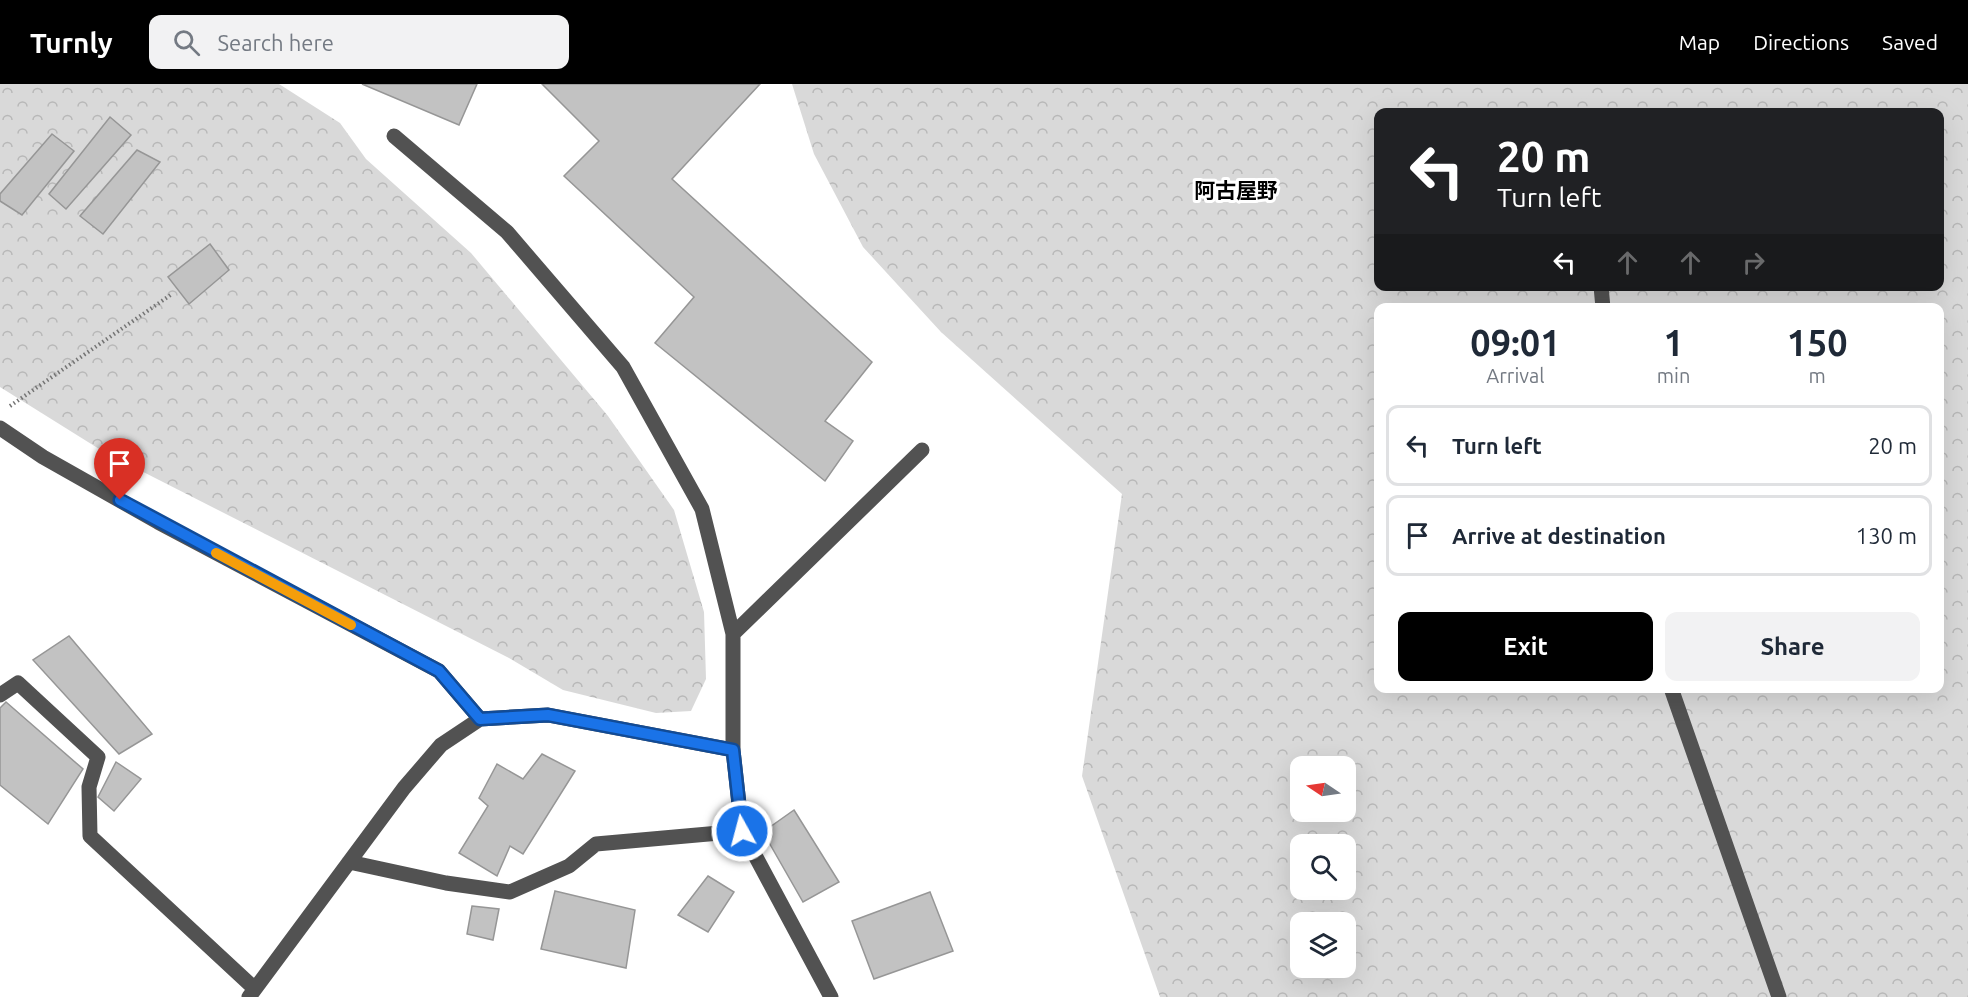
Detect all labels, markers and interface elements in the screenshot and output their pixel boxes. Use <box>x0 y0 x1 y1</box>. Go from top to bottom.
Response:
search box <box>149 15 569 69</box>
icon: search <box>170 26 203 59</box>
text: Turnly <box>30 27 113 58</box>
text: Search here <box>218 30 334 55</box>
text: Map <box>1679 30 1720 54</box>
text: Directions <box>1753 30 1849 54</box>
text: Saved <box>1882 30 1938 54</box>
icon: left <box>1398 132 1476 210</box>
text: 20 m <box>1497 133 1591 180</box>
district label: 阿古屋野 <box>1194 178 1278 202</box>
text: Turn left <box>1497 182 1601 212</box>
icon: left <box>1548 246 1581 279</box>
icon: ahead <box>1611 246 1644 279</box>
icon: ahead <box>1674 246 1707 279</box>
icon: right <box>1737 246 1770 279</box>
text: 09:01 <box>1470 322 1560 363</box>
text: 1 <box>1663 322 1684 363</box>
text: 150 <box>1787 322 1848 363</box>
text: Arrival <box>1486 364 1545 387</box>
text: min <box>1657 364 1690 387</box>
text: m <box>1809 364 1826 387</box>
icon: left <box>1401 429 1434 462</box>
text: Turn left <box>1452 433 1542 458</box>
text: 20 m <box>1868 433 1917 458</box>
pin <box>94 438 145 500</box>
icon: arrive <box>103 447 136 480</box>
icon: arrive <box>1401 519 1434 552</box>
text: Arrive at destination <box>1452 523 1666 548</box>
text: 130 m <box>1856 523 1917 548</box>
button: Exit <box>1398 612 1653 681</box>
button: Share <box>1665 612 1920 681</box>
north arrow <box>1290 756 1356 822</box>
map controls <box>1290 756 1356 978</box>
position arrow <box>710 799 774 863</box>
button: search <box>1290 834 1356 900</box>
button: layers <box>1290 912 1356 978</box>

